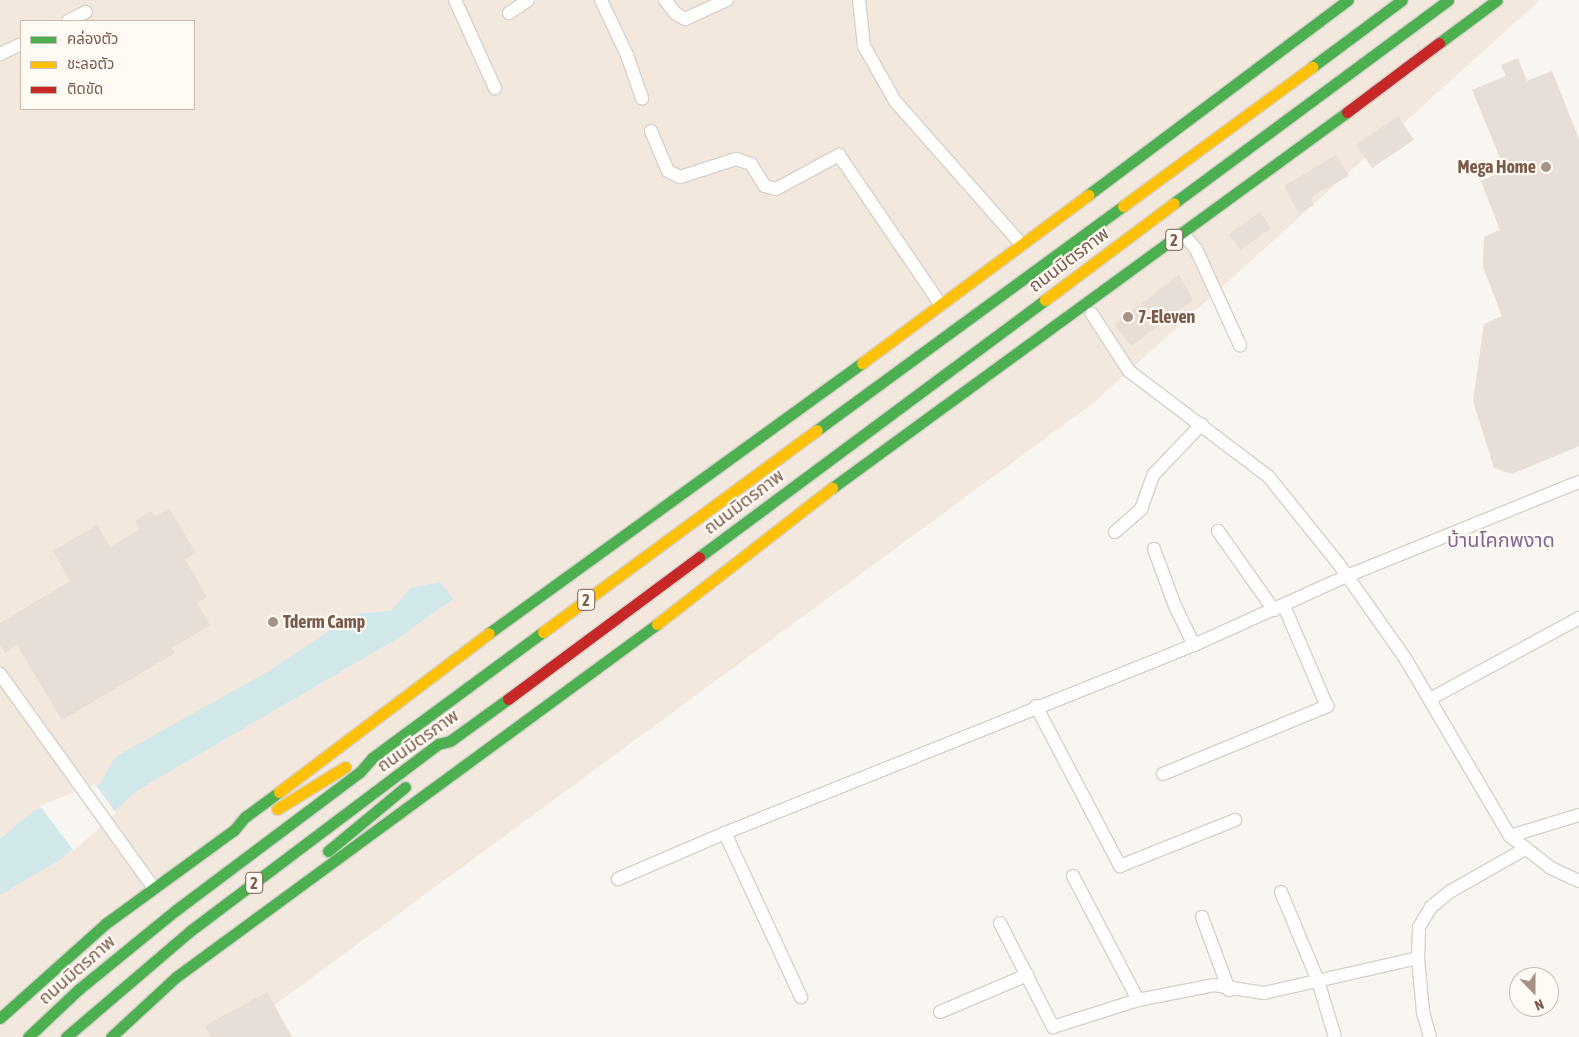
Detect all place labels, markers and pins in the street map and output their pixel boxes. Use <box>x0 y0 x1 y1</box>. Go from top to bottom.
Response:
place label: Mega Home <box>1458 156 1536 178</box>
marker: Mega Home <box>1540 161 1552 173</box>
place label: 7-Eleven <box>1138 306 1195 328</box>
marker: 7-Eleven <box>1122 311 1134 323</box>
place label: Tderm Camp <box>283 611 365 633</box>
marker: Tderm Camp <box>267 616 279 628</box>

